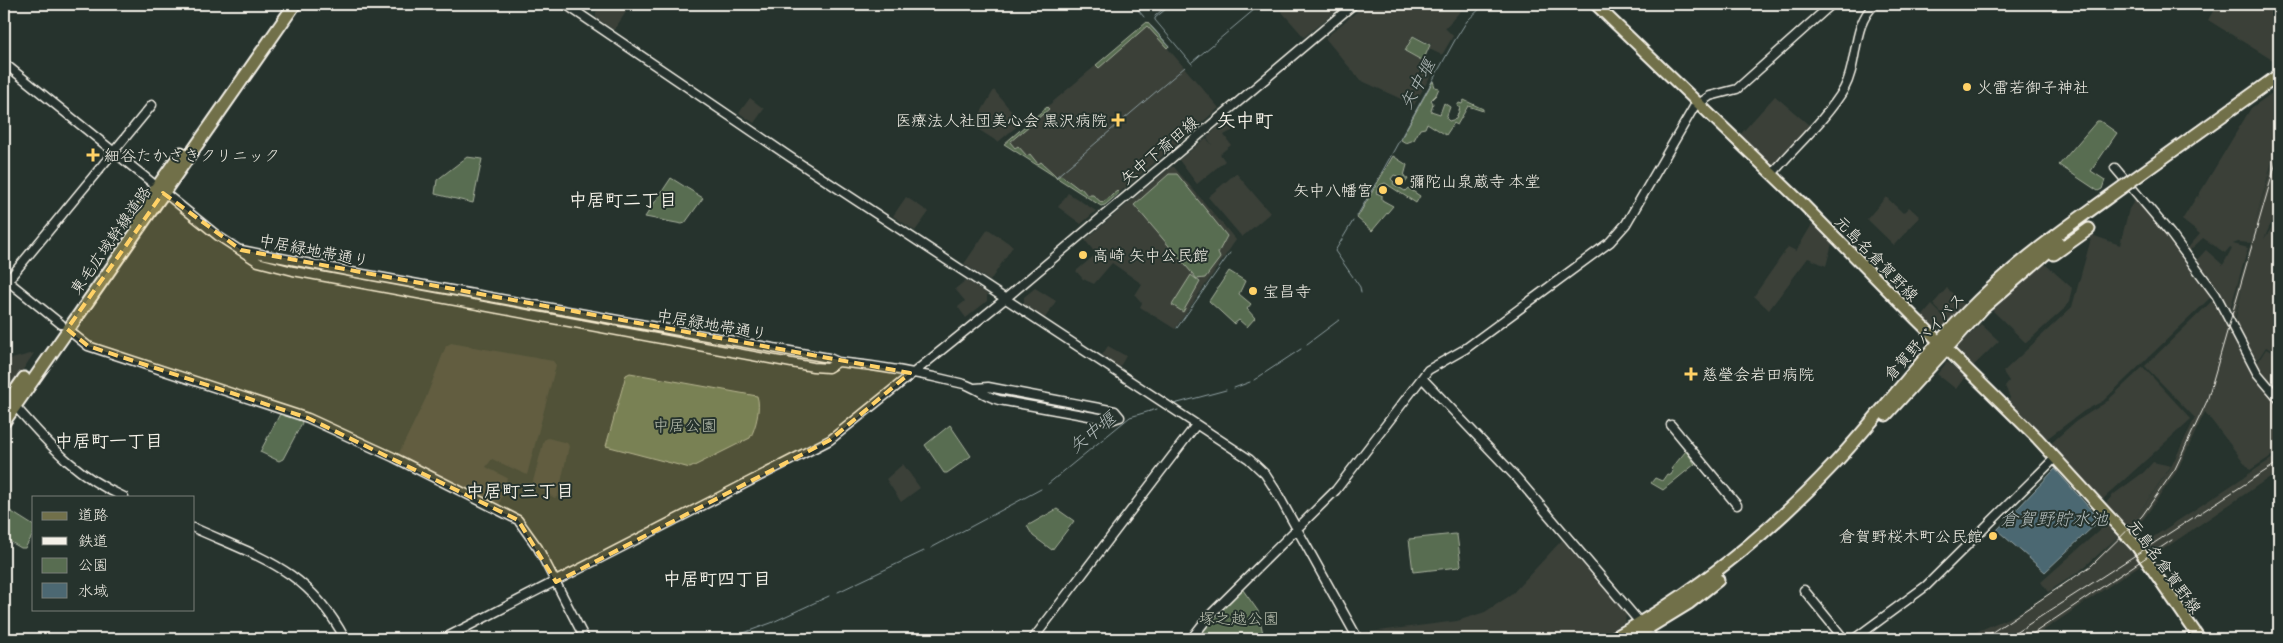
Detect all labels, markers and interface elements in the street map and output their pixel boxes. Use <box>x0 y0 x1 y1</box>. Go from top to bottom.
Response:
water label: 矢中堰 <box>1393 53 1442 114</box>
place label: 火雷若御子神社 <box>1977 76 2089 98</box>
marker: 火雷若御子神社 <box>1961 81 1973 93</box>
district label: 矢中町 <box>1216 107 1274 133</box>
place label: 医療法人社団美心会 黒沢病院 <box>895 109 1107 131</box>
street label: 矢中下斎田線 <box>1115 111 1203 189</box>
marker: 医療法人社団美心会 黒沢病院 <box>1111 113 1125 127</box>
place label: 細谷たかさきクリニック <box>104 144 280 166</box>
marker: 細谷たかさきクリニック <box>86 148 100 162</box>
place label: 彌陀山泉蔵寺 本堂 <box>1409 170 1541 192</box>
marker: 彌陀山泉蔵寺 本堂 <box>1393 175 1405 187</box>
place label: 矢中八幡宮 <box>1293 179 1373 201</box>
street label: 東毛広域幹線道路 <box>64 181 156 299</box>
marker: 矢中八幡宮 <box>1377 184 1389 196</box>
district label: 中居町二丁目 <box>569 187 677 212</box>
street label: 元島名倉賀野線 <box>1830 210 1924 306</box>
street label: 中居緑地帯通り <box>257 229 371 271</box>
place label: 高崎 矢中公民館 <box>1093 244 1209 266</box>
marker: 高崎 矢中公民館 <box>1077 249 1089 261</box>
place label: 宝昌寺 <box>1263 280 1311 302</box>
marker: 宝昌寺 <box>1247 285 1259 297</box>
street label: 倉賀野バイパス <box>1878 287 1970 385</box>
street label: 中居緑地帯通り <box>655 303 769 345</box>
place label: 慈瑩会岩田病院 <box>1702 363 1814 385</box>
marker: 慈瑩会岩田病院 <box>1684 367 1698 381</box>
water label: 矢中堰 <box>1063 404 1122 459</box>
park label: 中居公園 <box>653 414 717 436</box>
district label: 中居町一丁目 <box>55 428 163 453</box>
district label: 中居町三丁目 <box>466 478 574 503</box>
legend <box>32 496 195 610</box>
text: 道路 <box>78 504 108 525</box>
water label: 倉賀野貯水池 <box>2000 506 2109 531</box>
street label: 元島名倉賀野線 <box>2123 514 2207 618</box>
place label: 倉賀野桜木町公民館 <box>1839 525 1983 547</box>
text: 鉄道 <box>78 530 108 551</box>
marker: 倉賀野桜木町公民館 <box>1987 530 1999 542</box>
text: 公園 <box>78 554 108 575</box>
district label: 中居町四丁目 <box>663 566 771 591</box>
text: 水域 <box>78 580 108 601</box>
park label: 塚之越公園 <box>1199 607 1279 629</box>

